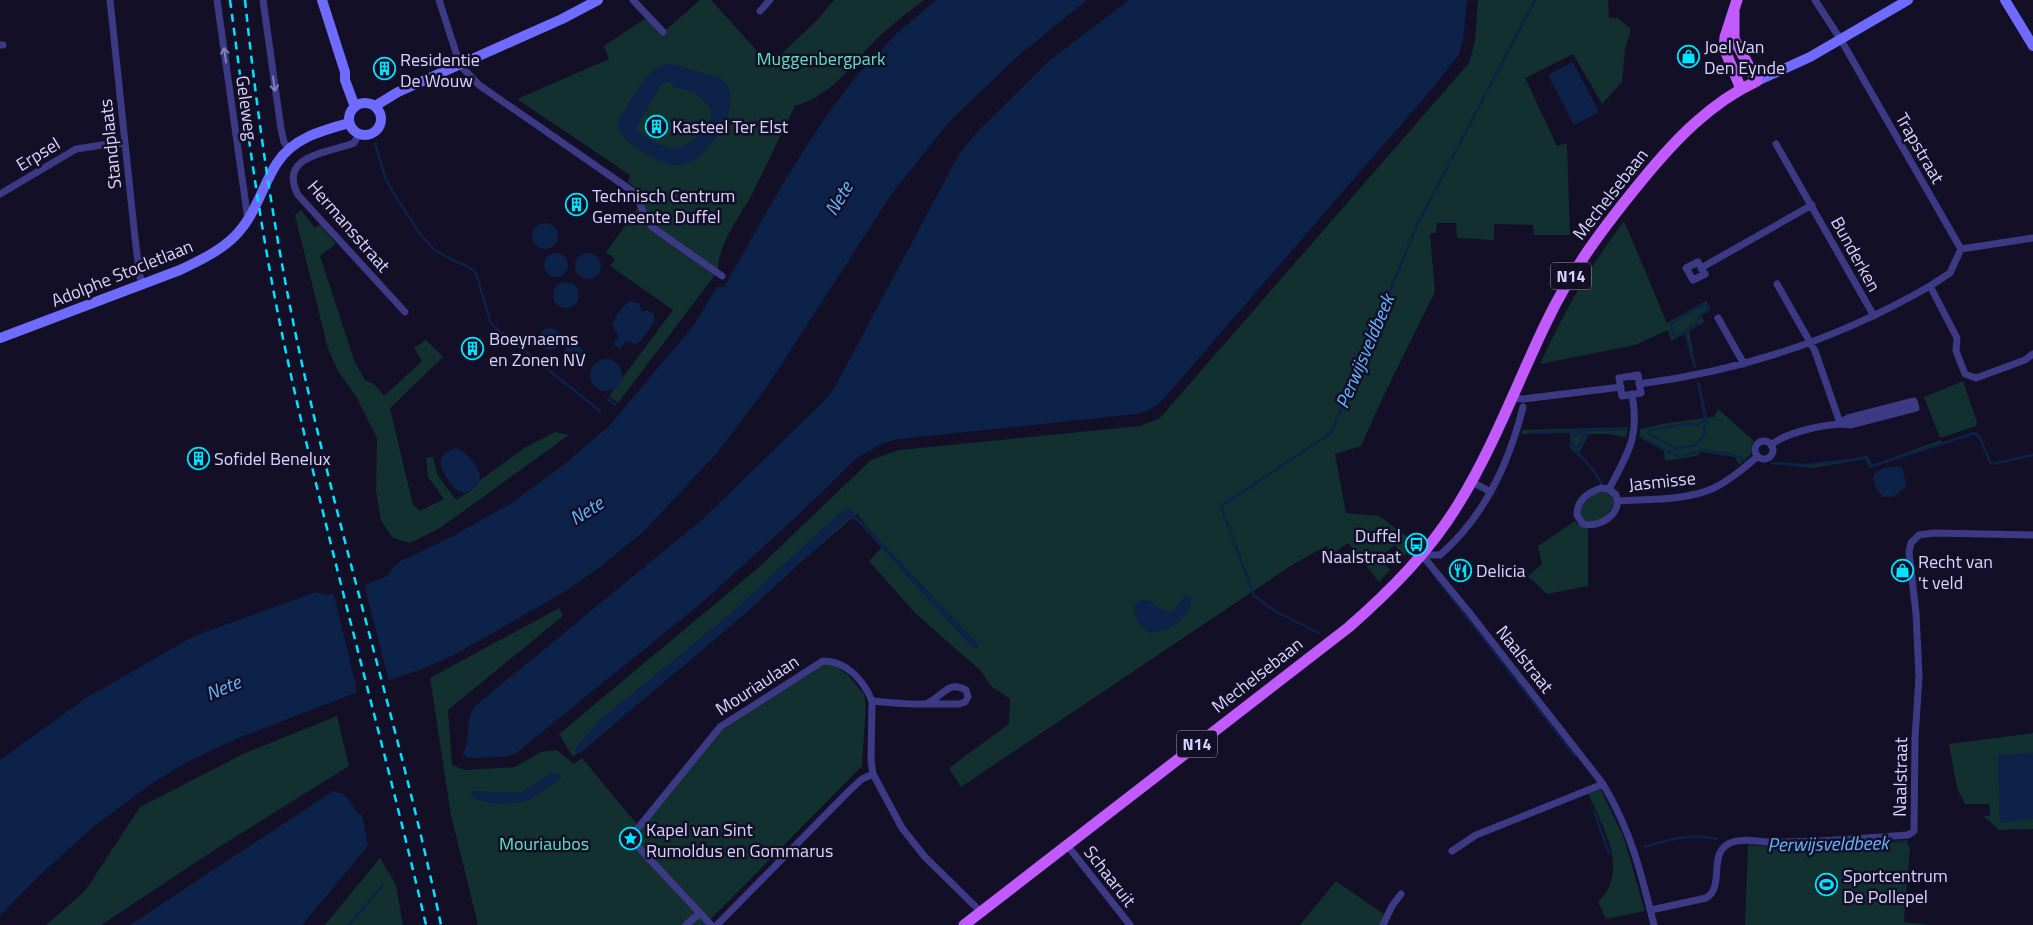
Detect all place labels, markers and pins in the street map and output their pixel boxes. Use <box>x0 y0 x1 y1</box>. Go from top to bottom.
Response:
place label: Joel Van Den Eynde <box>1704 33 1785 81</box>
shop icon: Joel Van Den Eynde <box>1676 44 1700 68</box>
place label: Residentie De Wouw <box>400 46 480 94</box>
building icon: Residentie De Wouw <box>372 57 396 81</box>
place label: Kasteel Ter Elst <box>672 113 789 140</box>
building icon: Kasteel Ter Elst <box>644 114 668 138</box>
place label: Technisch Centrum Gemeente Duffel <box>592 182 735 230</box>
building icon: Technisch Centrum Gemeente Duffel <box>564 193 588 217</box>
place label: Boeynaems en Zonen NV <box>489 325 586 373</box>
building icon: Boeynaems en Zonen NV <box>461 336 485 360</box>
place label: Sofidel Benelux <box>214 445 331 472</box>
building icon: Sofidel Benelux <box>186 446 210 470</box>
place label: Duffel Naalstraat <box>1321 522 1402 570</box>
bus stop icon: Duffel Naalstraat <box>1405 533 1429 557</box>
place label: Recht van 't veld <box>1918 548 1993 596</box>
place label: Delicia <box>1476 557 1526 584</box>
restaurant icon: Delicia <box>1448 558 1472 582</box>
shop icon: Recht van 't veld <box>1890 559 1914 583</box>
place label: Kapel van Sint Rumoldus en Gommarus <box>646 816 833 864</box>
place icon: Kapel van Sint Rumoldus en Gommarus <box>618 827 642 851</box>
place label: Sportcentrum De Pollepel <box>1843 862 1948 910</box>
sports icon: Sportcentrum De Pollepel <box>1815 873 1839 897</box>

